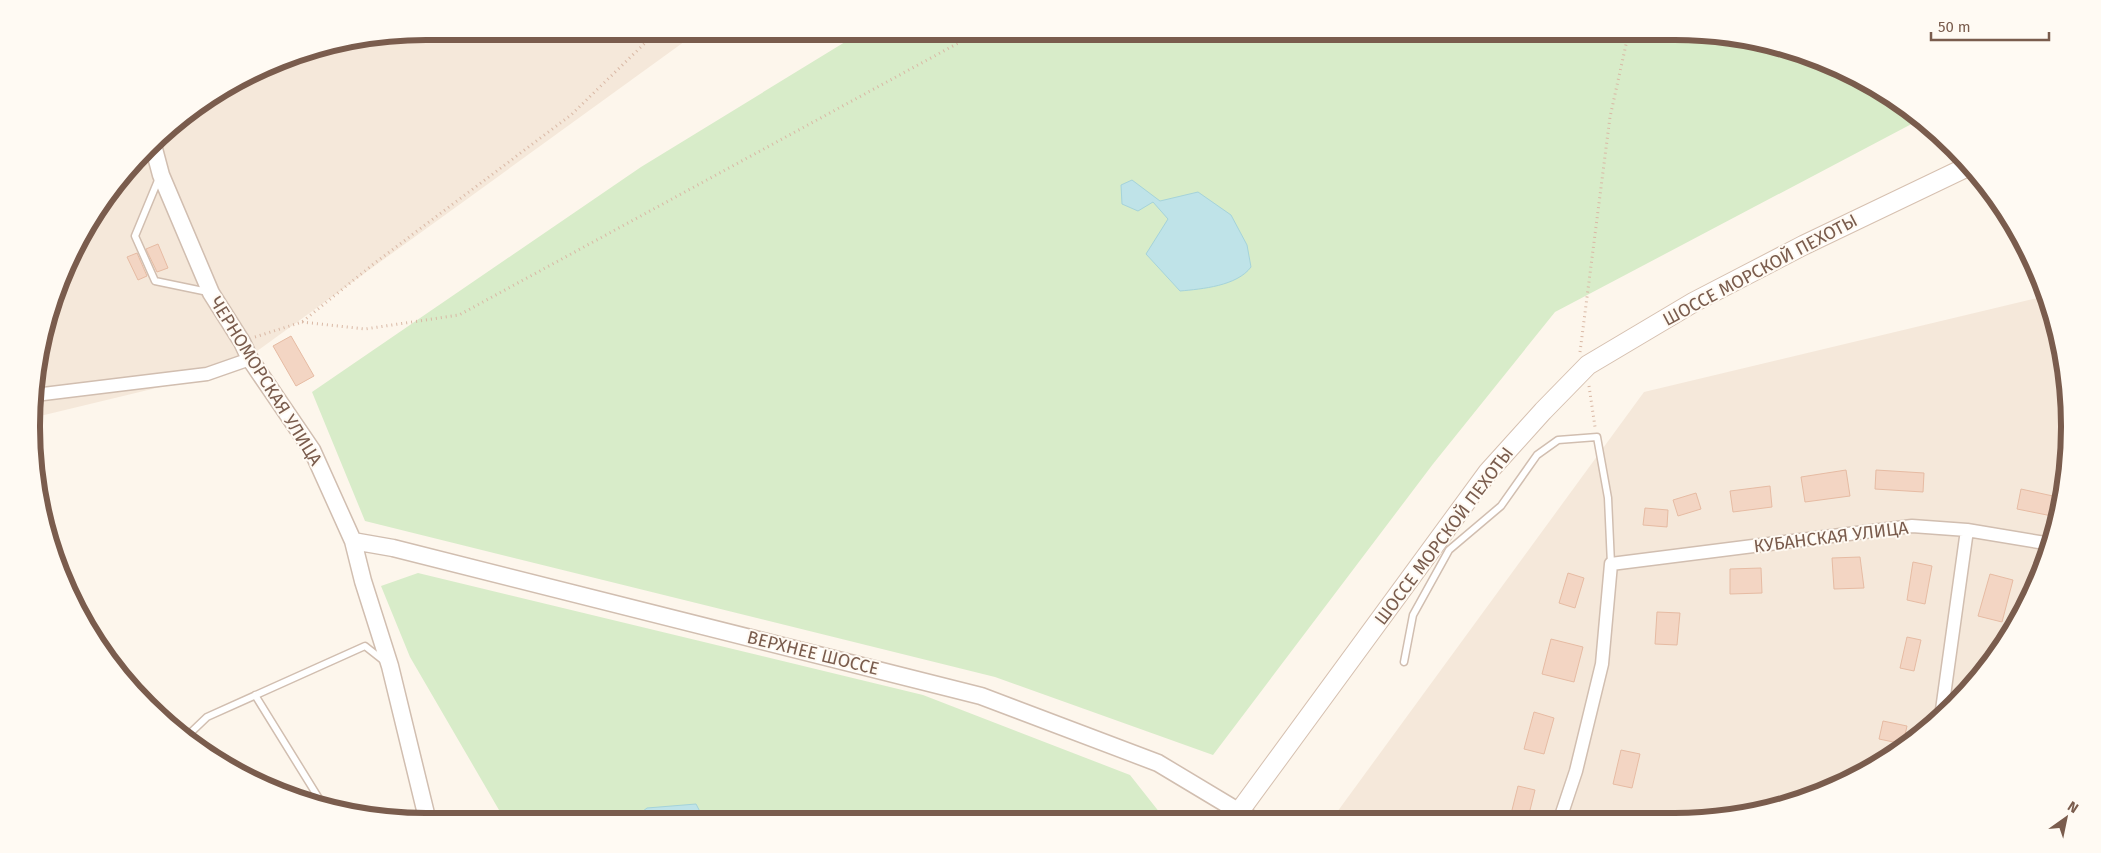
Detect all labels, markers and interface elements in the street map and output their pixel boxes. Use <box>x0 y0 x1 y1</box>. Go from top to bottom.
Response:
scale bar <box>1931 10 2048 42</box>
text: 50 m <box>1938 18 1971 36</box>
street label: ШОССЕ МОРСКОЙ ПЕХОТЫ <box>1659 209 1861 331</box>
street label: ЧЕРНОМОРСКАЯ УЛИЦА <box>205 293 327 470</box>
street label: ШОССЕ МОРСКОЙ ПЕХОТЫ <box>1370 443 1518 629</box>
street label: КУБАНСКАЯ УЛИЦА <box>1752 517 1910 557</box>
street label: ВЕРХНЕЕ ШОССЕ <box>745 626 881 680</box>
north arrow <box>2041 793 2091 843</box>
text: N <box>2064 798 2081 817</box>

